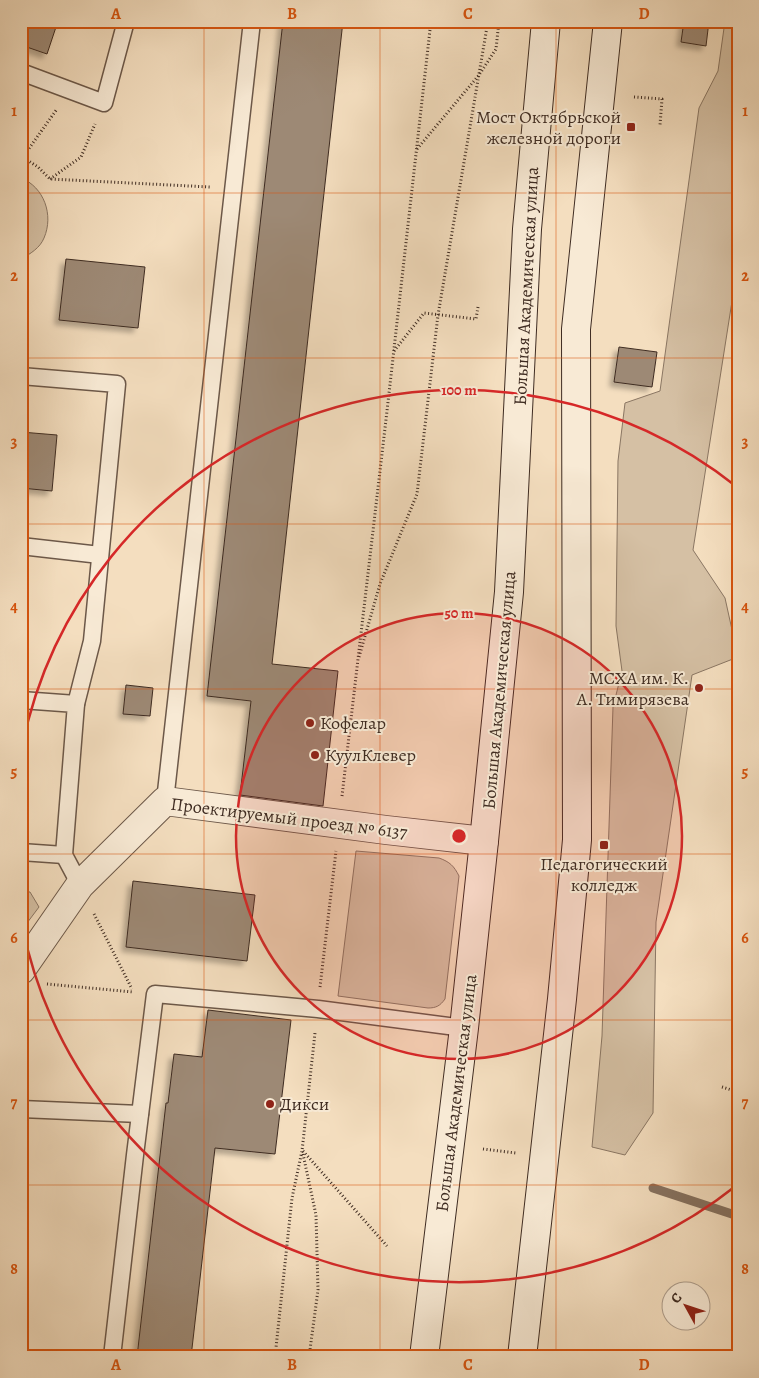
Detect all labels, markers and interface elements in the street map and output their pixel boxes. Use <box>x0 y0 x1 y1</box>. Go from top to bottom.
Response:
text: A <box>110 3 122 25</box>
text: B <box>287 3 297 25</box>
text: C <box>463 3 473 25</box>
text: D <box>638 3 650 25</box>
text: 1 <box>11 100 17 122</box>
text: 1 <box>742 100 748 122</box>
place label: Мост Октябрьской железной дороги <box>476 105 621 150</box>
marker: Мост Октябрьской железной дороги <box>625 121 637 133</box>
street label: Большая Академическая улица <box>508 165 544 406</box>
text: 2 <box>10 265 18 287</box>
text: 2 <box>741 265 749 287</box>
text: 100 m <box>441 380 477 400</box>
text: 3 <box>11 431 18 453</box>
text: 3 <box>742 431 749 453</box>
street label: Большая Академическая улица <box>477 569 521 810</box>
text: 4 <box>10 596 18 618</box>
text: 4 <box>741 596 749 618</box>
text: 50 m <box>444 603 474 623</box>
place label: МСХА им. К. А. Тимирязева <box>576 666 690 711</box>
marker: МСХА им. К. А. Тимирязева <box>693 682 705 694</box>
place label: Кофелар <box>320 711 386 735</box>
marker: Кофелар <box>304 717 316 729</box>
place label: КуулКлевер <box>325 743 416 767</box>
marker: КуулКлевер <box>309 749 321 761</box>
text: 5 <box>11 761 18 783</box>
text: 5 <box>742 761 749 783</box>
street label: Проектируемый проезд № 6137 <box>169 792 409 844</box>
centre of rings <box>450 827 468 845</box>
marker: Педагогический колледж <box>598 839 610 851</box>
place label: Педагогический колледж <box>540 852 668 897</box>
text: 6 <box>10 927 18 949</box>
text: 6 <box>741 927 749 949</box>
street label: Большая Академическая улица <box>430 972 483 1213</box>
text: 7 <box>11 1092 18 1114</box>
place label: Дикси <box>280 1092 329 1116</box>
text: 7 <box>742 1092 749 1114</box>
marker: Дикси <box>264 1098 276 1110</box>
text: 8 <box>10 1258 18 1280</box>
text: 8 <box>741 1258 749 1280</box>
north arrow <box>662 1280 712 1330</box>
text: С <box>666 1288 687 1307</box>
text: A <box>110 1354 122 1376</box>
text: B <box>287 1354 297 1376</box>
text: C <box>463 1354 473 1376</box>
text: D <box>638 1354 650 1376</box>

